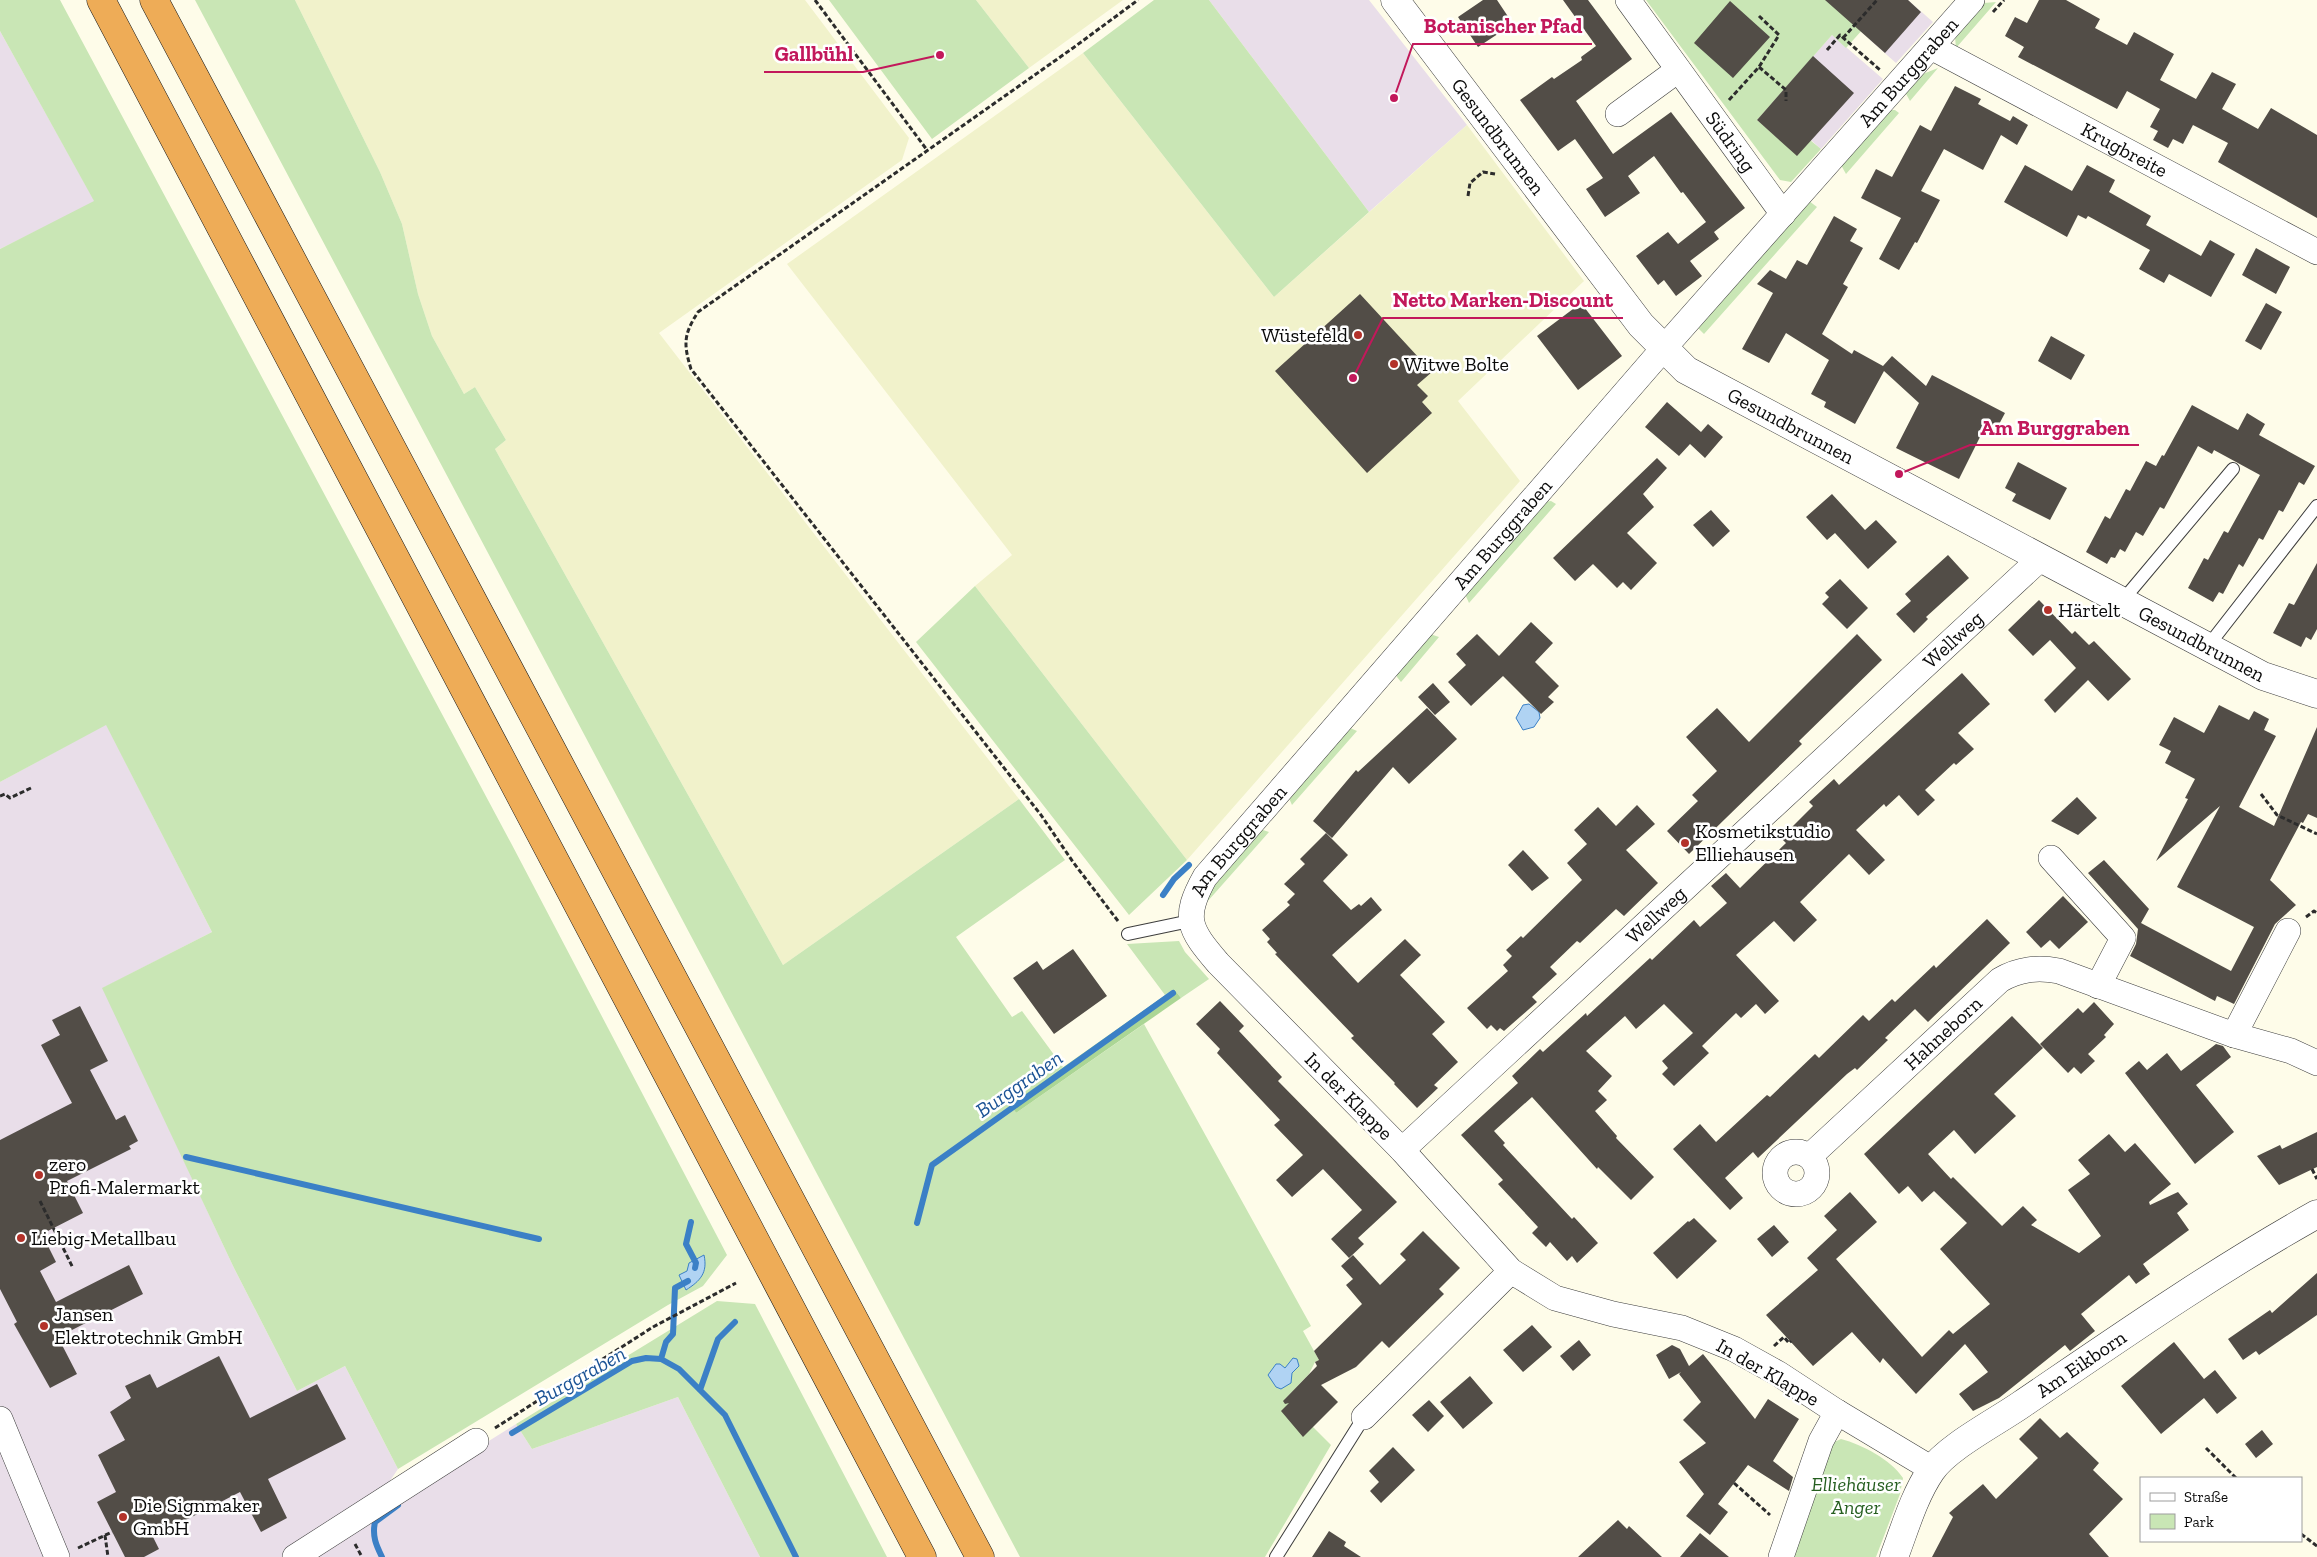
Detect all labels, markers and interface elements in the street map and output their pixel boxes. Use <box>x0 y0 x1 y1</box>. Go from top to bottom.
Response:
callout: Botanischer Pfad <box>1413 8 1592 44</box>
street label: Am Burggraben <box>1854 12 1963 132</box>
text: Botanischer Pfad <box>1424 13 1582 38</box>
callout: Gallbühl <box>764 36 863 72</box>
text: Gallbühl <box>775 41 853 66</box>
street label: Gesundbrunnen <box>1446 73 1550 200</box>
street label: Südring <box>1701 107 1761 177</box>
street label: Krugbreite <box>2077 117 2172 182</box>
callout: Netto Marken-Discount <box>1383 282 1623 318</box>
text: Netto Marken-Discount <box>1393 287 1614 312</box>
place label: Wüstefeld <box>1261 323 1348 347</box>
marker: Wüstefeld <box>1352 329 1364 341</box>
place label: Witwe Bolte <box>1404 352 1509 376</box>
marker: Witwe Bolte <box>1388 358 1400 370</box>
street label: Gesundbrunnen <box>1724 382 1859 469</box>
callout: Am Burggraben <box>1970 409 2139 445</box>
text: Am Burggraben <box>1980 415 2130 440</box>
street label: Am Burggraben <box>1448 474 1557 594</box>
place label: Härtelt <box>2058 598 2121 622</box>
street label: Gesundbrunnen <box>2134 600 2270 687</box>
marker: Härtelt <box>2042 604 2054 616</box>
street label: Wellweg <box>1918 606 1988 673</box>
street label: Am Burggraben <box>1185 780 1292 900</box>
place label: Kosmetikstudio Elliehausen <box>1695 819 1831 866</box>
marker: Kosmetikstudio Elliehausen <box>1679 837 1691 849</box>
street label: Wellweg <box>1621 881 1691 948</box>
street label: Hahneborn <box>1899 991 1987 1075</box>
water label: Burggraben <box>970 1045 1067 1123</box>
street label: In der Klappe <box>1300 1047 1398 1145</box>
place label: zero Profi-Malermarkt <box>49 1152 200 1199</box>
marker: zero Profi-Malermarkt <box>33 1169 45 1181</box>
place label: Liebig-Metallbau <box>31 1226 176 1250</box>
marker: Liebig-Metallbau <box>15 1232 27 1244</box>
place label: Jansen Elektrotechnik GmbH <box>54 1302 243 1349</box>
marker: Jansen Elektrotechnik GmbH <box>38 1320 50 1332</box>
street label: Am Eikborn <box>2032 1324 2131 1403</box>
street label: In der Klappe <box>1712 1333 1824 1411</box>
water label: Burggraben <box>530 1340 630 1411</box>
park label: Elliehäuser Anger <box>1811 1472 1901 1519</box>
legend <box>2140 1477 2302 1542</box>
text: Straße <box>2184 1488 2228 1506</box>
place label: Die Signmaker GmbH <box>133 1493 260 1540</box>
marker: Die Signmaker GmbH <box>117 1511 129 1523</box>
text: Park <box>2184 1513 2214 1531</box>

